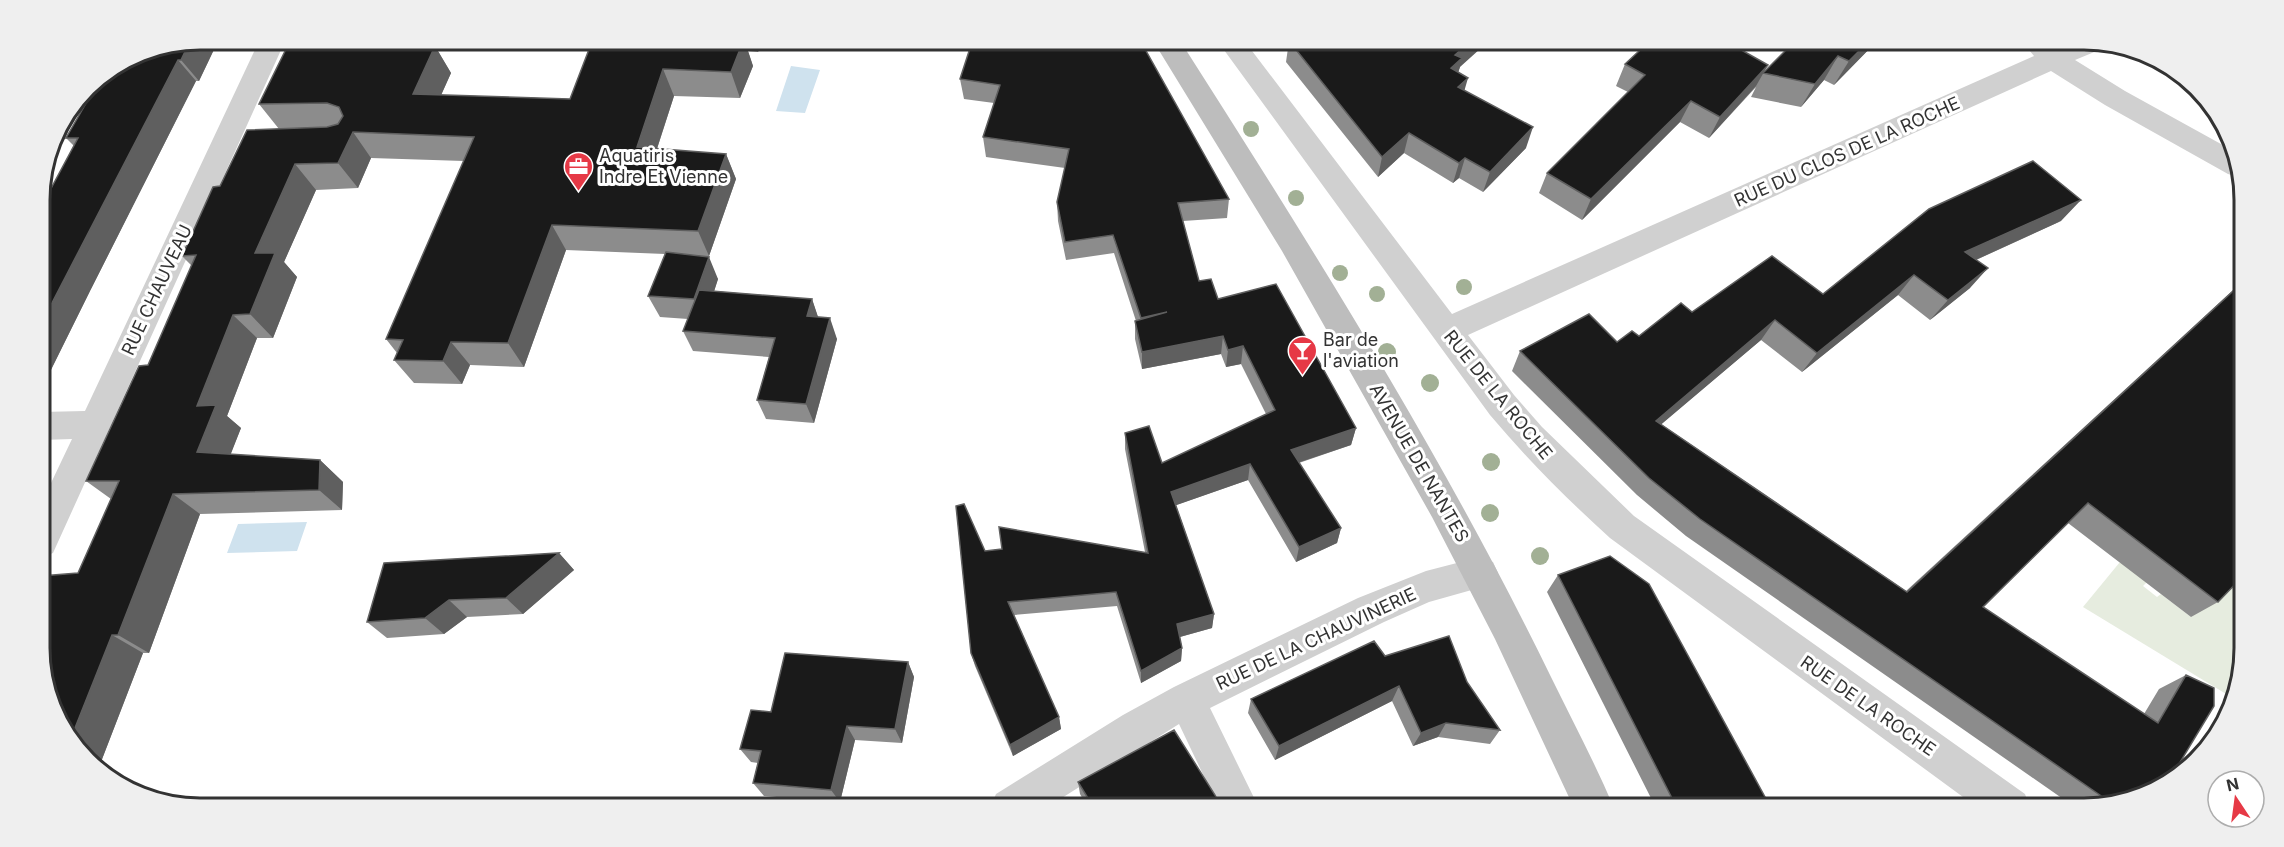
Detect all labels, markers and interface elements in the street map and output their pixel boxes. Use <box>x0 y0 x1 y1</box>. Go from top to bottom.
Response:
street label: RUE DU CLOS DE LA ROCHE <box>1731 92 1963 211</box>
place label: Aquatiris Indre Et Vienne <box>599 145 728 187</box>
office icon: Aquatiris Indre Et Vienne <box>562 150 594 192</box>
street label: RUE CHAUVEAU <box>117 221 196 358</box>
street label: RUE DE LA ROCHE <box>1440 326 1557 464</box>
place label: Bar de l'aviation <box>1323 329 1399 371</box>
bar icon: Bar de l'aviation <box>1286 334 1318 376</box>
street label: AVENUE DE NANTES <box>1365 380 1473 546</box>
street label: RUE DE LA CHAUVINERIE <box>1212 583 1419 694</box>
street label: RUE DE LA ROCHE <box>1797 651 1940 760</box>
north arrow <box>2206 769 2266 829</box>
text: N <box>2224 773 2241 796</box>

